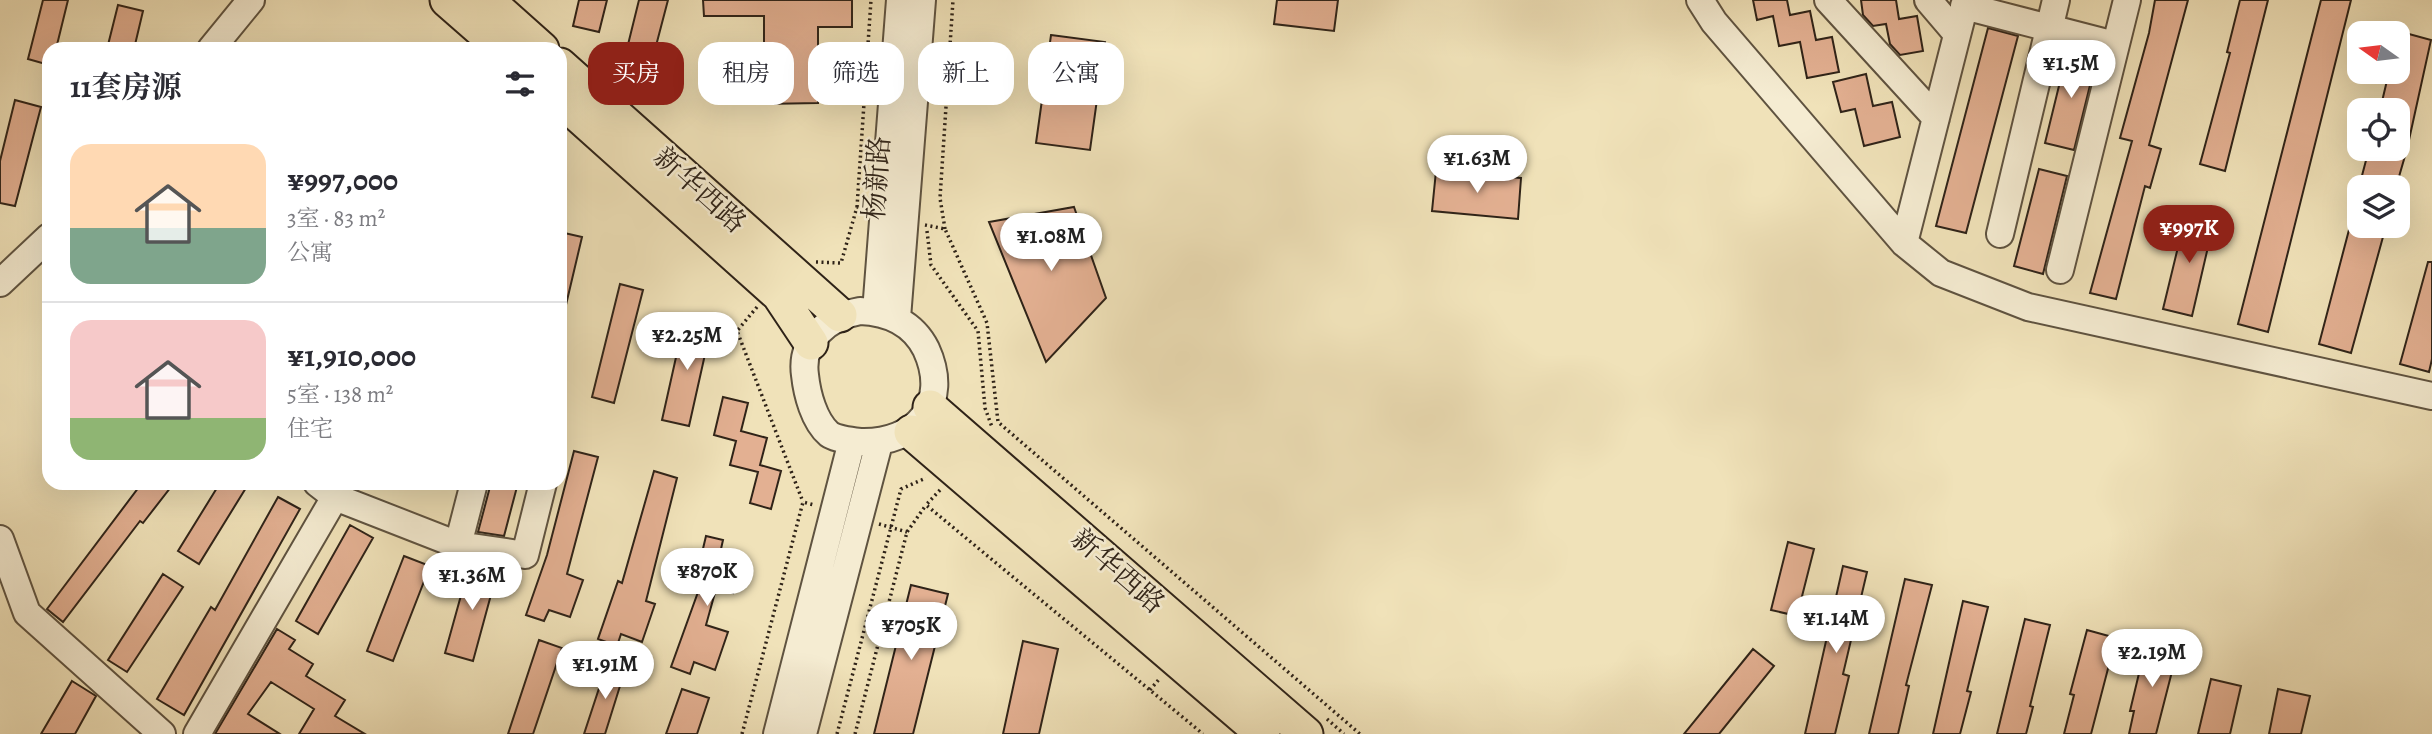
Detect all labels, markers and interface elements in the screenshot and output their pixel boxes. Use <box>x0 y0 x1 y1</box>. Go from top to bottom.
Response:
north arrow <box>2347 21 2410 84</box>
map controls <box>2347 21 2410 238</box>
pin: ¥1.5M <box>2022 41 2120 100</box>
chip: 买房 <box>588 42 684 105</box>
chip: 租房 <box>698 42 794 105</box>
chip: 筛选 <box>808 42 904 105</box>
chip: 新上 <box>918 42 1014 105</box>
chip: 公寓 <box>1028 42 1124 105</box>
text: ¥1.5M <box>2043 47 2099 78</box>
icon: filters <box>501 65 539 103</box>
text: 11套房源 <box>70 67 181 107</box>
button: locate <box>2347 98 2410 161</box>
street label: 杨新路 <box>855 135 899 221</box>
pin: ¥1.63M <box>1420 136 1534 195</box>
street label: 新华西路 <box>646 138 754 242</box>
text: ¥1.63M <box>1443 142 1511 173</box>
text: ¥997,000 <box>287 160 398 200</box>
icon: home <box>126 172 210 256</box>
button: layers <box>2347 175 2410 238</box>
text: 3室 · 83 m² <box>287 203 385 234</box>
pin: ¥997K <box>2140 205 2238 265</box>
text: ¥997K <box>2159 212 2219 243</box>
pin: ¥1.08M <box>994 214 1108 273</box>
text: ¥1.08M <box>1016 220 1086 251</box>
text: 公寓 <box>287 237 333 268</box>
pin: ¥2.25M <box>630 312 744 372</box>
text: ¥2.25M <box>652 319 722 350</box>
text: ¥1,910,000 <box>287 336 416 376</box>
icon: home <box>126 348 210 432</box>
text: 5室 · 138 m² <box>287 379 393 410</box>
text: 住宅 <box>287 413 333 444</box>
street label: 新华西路 <box>1063 520 1173 622</box>
pin: ¥870K <box>658 548 756 608</box>
pin: ¥1.36M <box>415 552 529 612</box>
text: ¥870K <box>677 555 737 586</box>
text: ¥1.36M <box>438 559 506 590</box>
pin: ¥1.14M <box>1779 596 1893 655</box>
pin: ¥705K <box>862 602 960 662</box>
text: ¥1.14M <box>1803 602 1869 633</box>
text: ¥705K <box>881 609 941 640</box>
pin: ¥2.19M <box>2095 630 2209 689</box>
text: ¥2.19M <box>2118 636 2186 667</box>
pin: ¥1.91M <box>548 642 662 701</box>
text: ¥1.91M <box>572 648 638 679</box>

